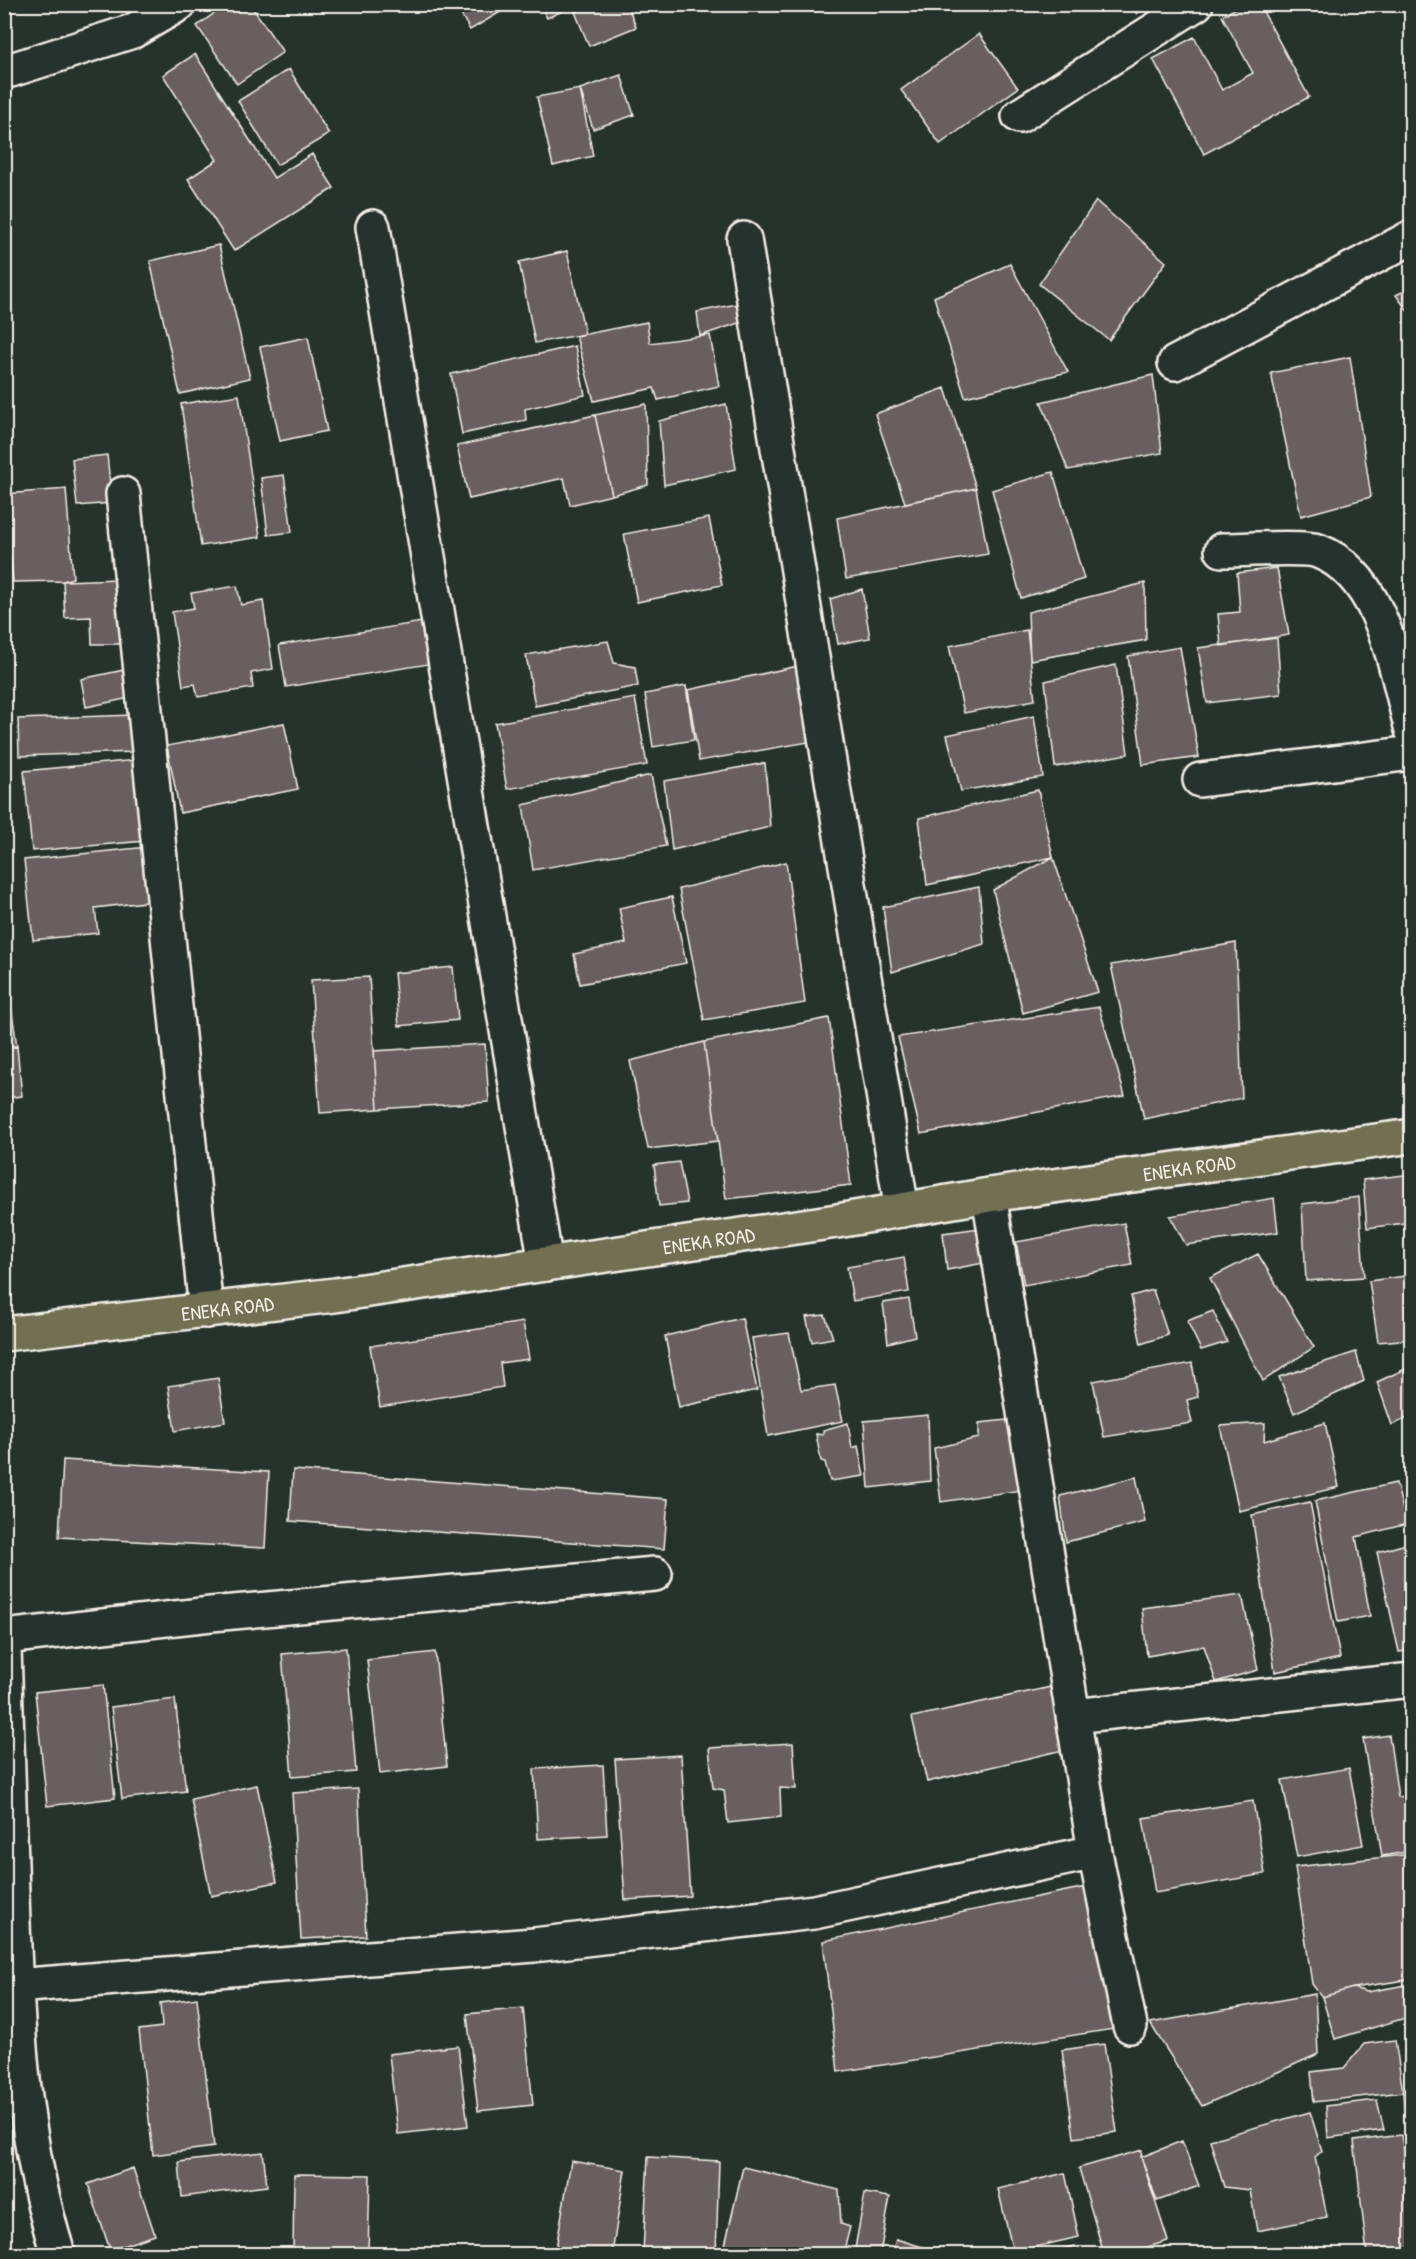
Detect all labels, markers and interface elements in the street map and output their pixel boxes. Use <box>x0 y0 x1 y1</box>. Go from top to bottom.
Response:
street label: ENEKA ROAD <box>1141 1147 1237 1187</box>
street label: ENEKA ROAD <box>661 1220 757 1260</box>
street label: ENEKA ROAD <box>180 1289 276 1326</box>

